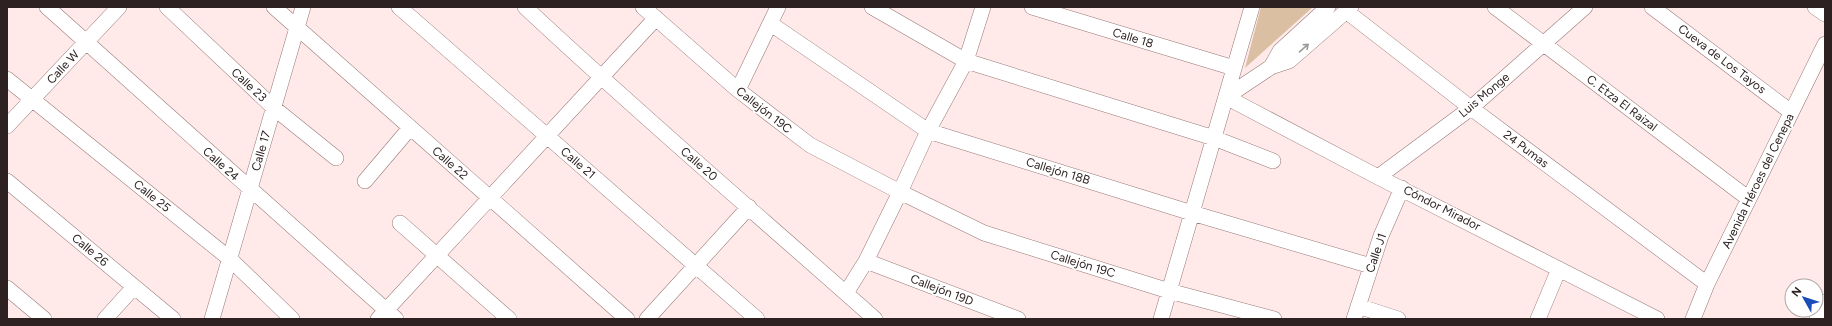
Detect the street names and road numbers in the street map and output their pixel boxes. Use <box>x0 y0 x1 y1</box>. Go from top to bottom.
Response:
street label: Cueva de Los Tayos <box>1676 22 1769 97</box>
street label: Calle 18 <box>1111 25 1155 51</box>
street label: Calle W <box>44 47 82 87</box>
street label: Calle 23 <box>229 65 269 105</box>
street label: Luis Monge <box>1456 70 1512 120</box>
street label: C. Etza El Raizal <box>1584 72 1660 134</box>
street label: Callejón 19C <box>733 84 795 136</box>
street label: Avenida Héroes del Cenepa <box>1719 111 1797 251</box>
street label: 24 Pumas <box>1501 128 1552 171</box>
street label: Calle 17 <box>249 129 274 173</box>
street label: Calle 24 <box>200 144 242 184</box>
street label: Calle 22 <box>429 144 471 182</box>
street label: Calle 21 <box>558 144 598 182</box>
street label: Calle 20 <box>678 144 720 184</box>
street label: Callejón 18B <box>1024 155 1092 187</box>
street label: Calle 25 <box>131 177 173 215</box>
street label: Cóndor Mirador <box>1401 183 1483 233</box>
street label: Calle 26 <box>69 231 111 269</box>
street label: Calle J1 <box>1363 231 1389 275</box>
street label: Callejón 19C <box>1049 248 1117 281</box>
street label: Callejón 19D <box>908 272 976 308</box>

